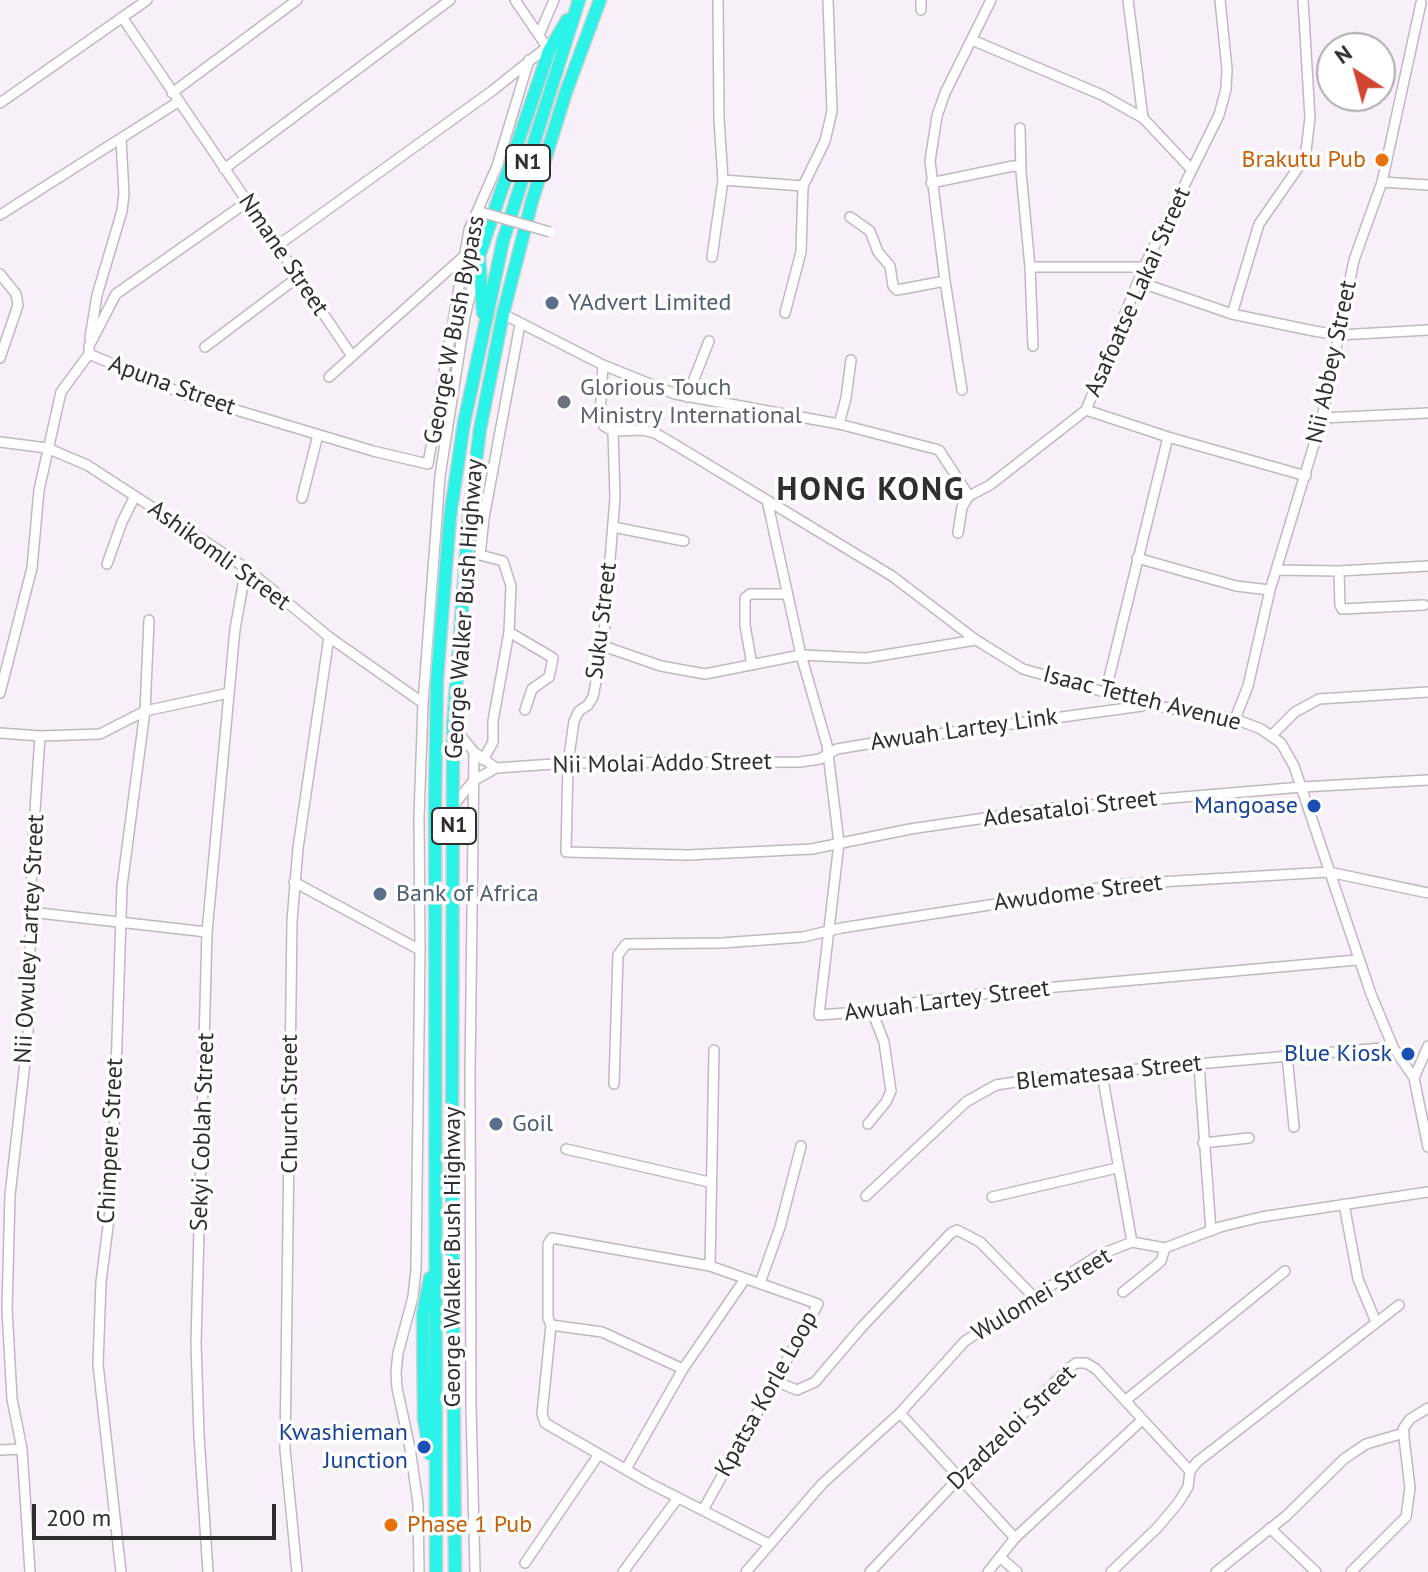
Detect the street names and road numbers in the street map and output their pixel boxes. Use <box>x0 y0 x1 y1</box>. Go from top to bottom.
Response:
road number: N1 <box>506 145 550 181</box>
street label: Asafoatse Lakai Street <box>1079 183 1197 401</box>
street label: Nmane Street <box>232 189 334 321</box>
street label: George W Bush Bypass <box>419 213 491 447</box>
street label: Nii Abbey Street <box>1301 278 1363 446</box>
street label: Apuna Street <box>105 350 239 422</box>
street label: George Walker Bush Highway <box>440 458 490 760</box>
street label: Ashikomli Street <box>142 495 296 617</box>
street label: Suku Street <box>581 561 623 681</box>
street label: Isaac Tetteh Avenue <box>1040 660 1244 738</box>
street label: Awuah Lartey Link <box>868 703 1060 757</box>
street label: Nii Molai Addo Street <box>552 748 772 780</box>
street label: Adesataloi Street <box>981 784 1159 834</box>
road number: N1 <box>432 808 476 844</box>
street label: Nii Owuley Lartey Street <box>9 814 51 1064</box>
street label: Awudome Street <box>992 868 1164 918</box>
street label: Awuah Lartey Street <box>843 974 1051 1028</box>
street label: Sekyi Coblah Street <box>185 1032 221 1232</box>
street label: Church Street <box>276 1034 304 1174</box>
street label: Blematesaa Street <box>1015 1049 1203 1097</box>
street label: Chimpere Street <box>92 1057 130 1225</box>
street label: George Walker Bush Highway <box>439 1107 467 1407</box>
street label: Wulomei Street <box>967 1242 1117 1348</box>
street label: Kpatsa Korle Loop <box>710 1306 824 1482</box>
street label: Dzadzeloi Street <box>942 1360 1082 1496</box>

